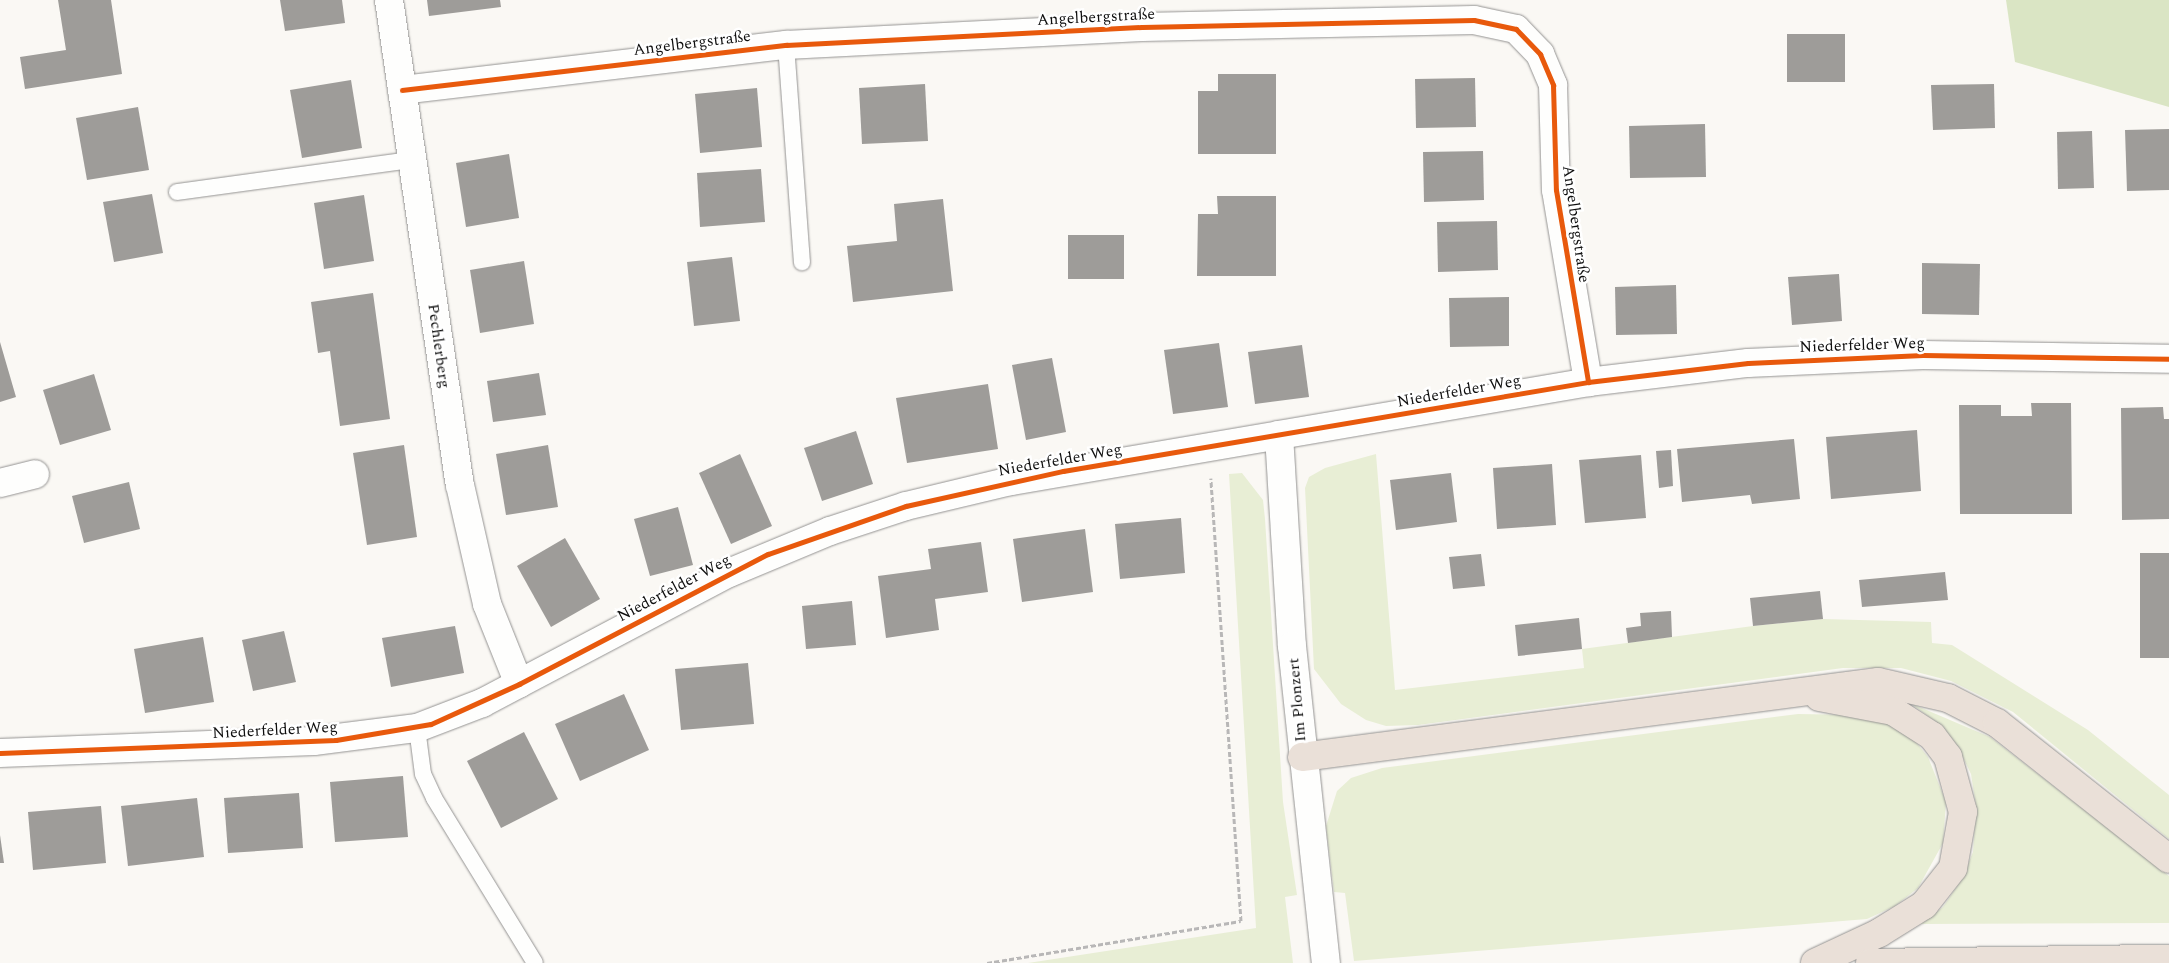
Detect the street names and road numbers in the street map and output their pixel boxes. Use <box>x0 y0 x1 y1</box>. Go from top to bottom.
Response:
street label: Angelbergstraße <box>1036 4 1156 30</box>
street label: Angelbergstraße <box>632 26 752 60</box>
street label: Angelbergstraße <box>1558 164 1594 284</box>
street label: Pechlerberg <box>424 302 454 390</box>
street label: Niederfelder Weg <box>1799 333 1925 357</box>
street label: Niederfelder Weg <box>1396 371 1522 411</box>
street label: Niederfelder Weg <box>997 440 1123 480</box>
street label: Niederfelder Weg <box>614 550 734 626</box>
street label: Im Plonzert <box>1284 657 1310 743</box>
street label: Niederfelder Weg <box>212 717 338 743</box>

